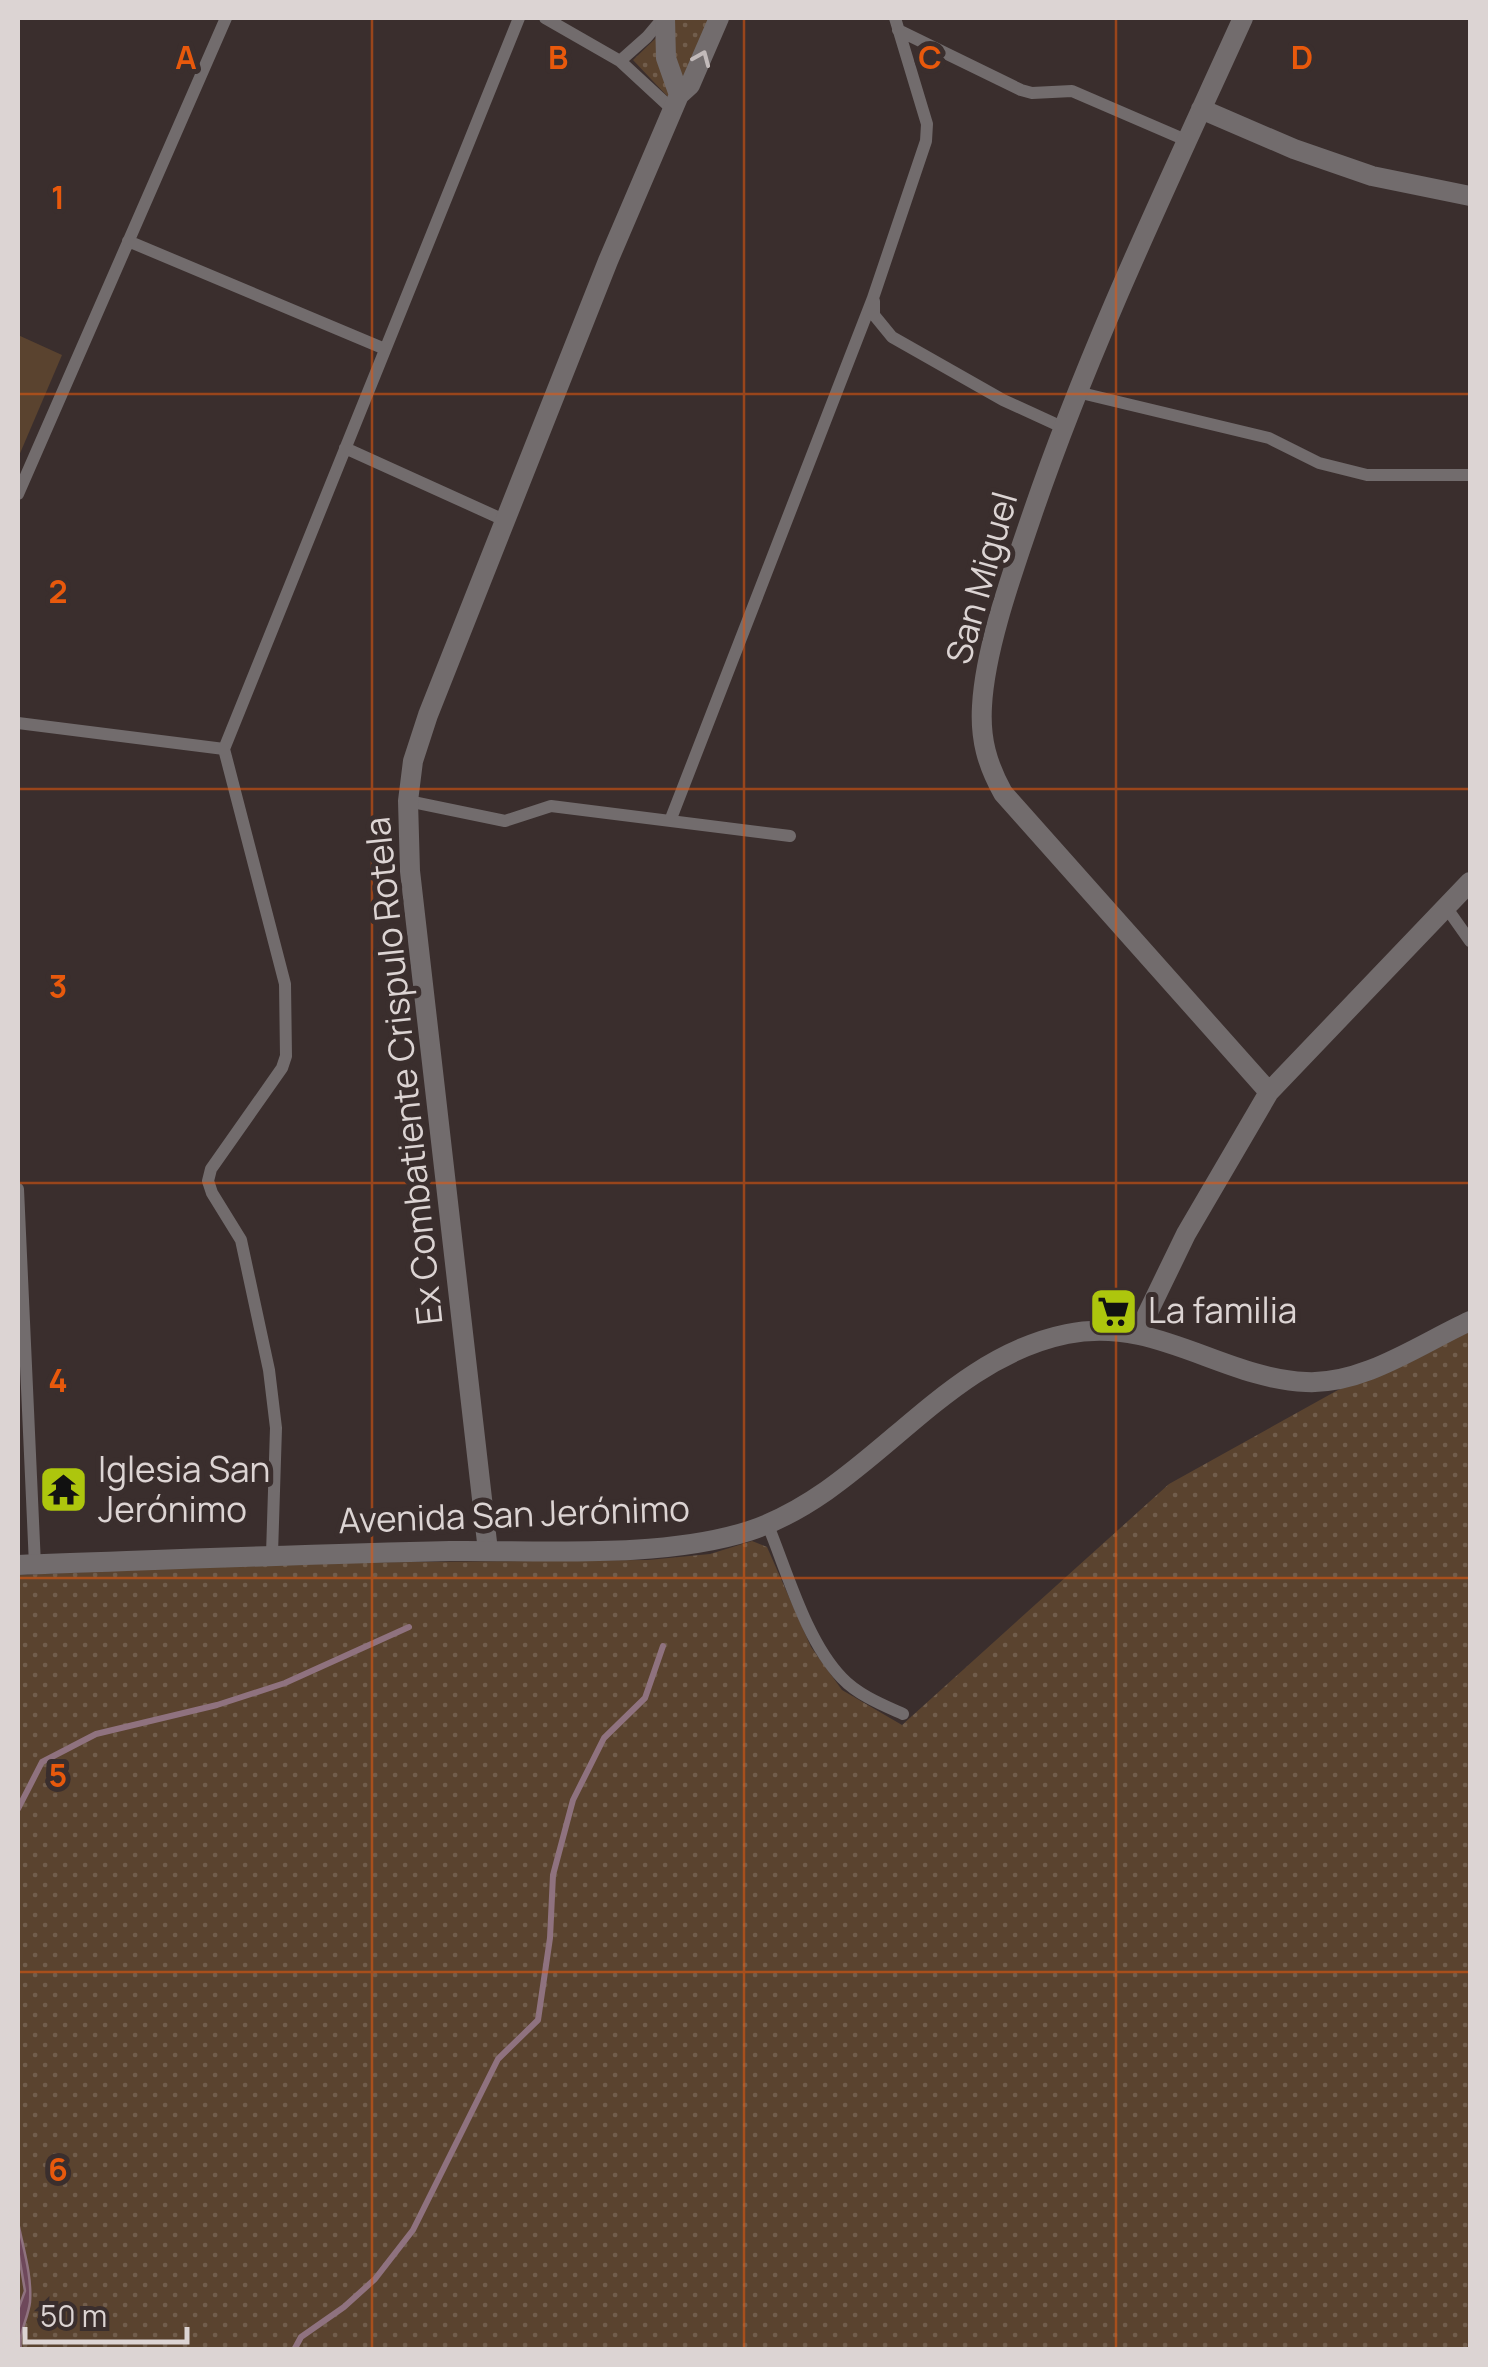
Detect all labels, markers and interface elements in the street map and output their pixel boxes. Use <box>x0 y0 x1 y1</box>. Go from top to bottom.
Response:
text: A <box>175 35 197 79</box>
text: B <box>548 35 568 79</box>
text: C <box>918 35 942 79</box>
text: D <box>1291 35 1313 79</box>
one-way arrow <box>690 50 710 68</box>
text: 1 <box>51 175 65 219</box>
street label: San Miguel <box>934 486 1028 669</box>
text: 2 <box>48 569 68 613</box>
street label: Ex Combatiente Crispulo Rotela <box>352 815 454 1327</box>
text: 3 <box>49 964 67 1008</box>
supermarket icon: La familia <box>1087 1285 1139 1337</box>
place label: La familia <box>1148 1286 1297 1334</box>
text: 4 <box>48 1358 68 1402</box>
place label: Iglesia San Jerónimo <box>98 1445 270 1533</box>
temple icon: Iglesia San Jerónimo <box>37 1464 89 1516</box>
street label: Avenida San Jerónimo <box>337 1484 691 1544</box>
text: 5 <box>49 1753 67 1797</box>
text: 6 <box>48 2147 68 2191</box>
scale bar <box>25 2282 188 2344</box>
text: 50 m <box>40 2295 107 2336</box>

